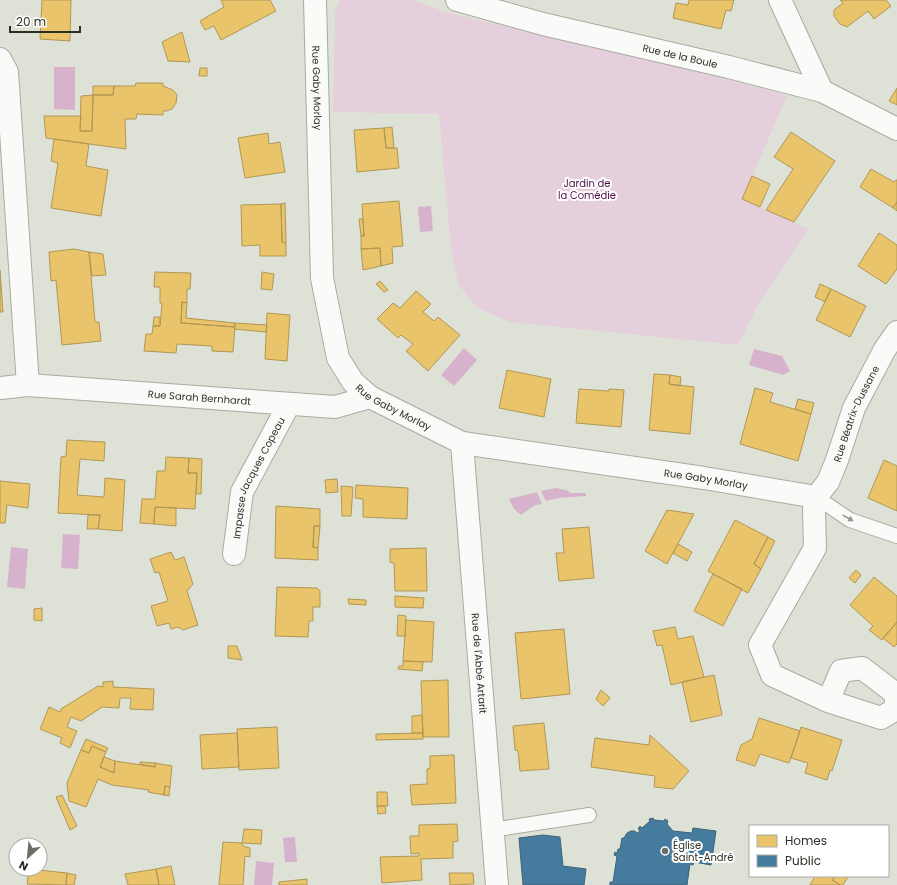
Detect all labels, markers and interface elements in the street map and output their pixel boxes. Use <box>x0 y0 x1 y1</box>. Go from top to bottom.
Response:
scale bar <box>10 8 80 34</box>
text: 20 m <box>16 13 46 30</box>
street label: Rue de la Boule <box>641 40 719 72</box>
street label: Rue Gaby Morlay <box>308 45 325 131</box>
park label: Jardin de la Comédie <box>558 176 616 203</box>
street label: Rue Béatrix-Dussane <box>830 363 883 464</box>
street label: Rue Gaby Morlay <box>352 381 434 435</box>
street label: Rue Sarah Bernhardt <box>147 387 252 409</box>
street label: Impasse Jacques Copeau <box>229 414 289 540</box>
street label: Rue Gaby Morlay <box>663 465 749 493</box>
one-way arrow <box>842 515 854 522</box>
street label: Rue de l'Abbé Artarit <box>467 612 490 715</box>
legend <box>749 825 889 877</box>
text: Homes <box>785 832 827 849</box>
north arrow <box>8 837 48 877</box>
place label: Église Saint-André <box>673 838 733 865</box>
marker: Église Saint-André <box>660 846 670 856</box>
text: Public <box>785 852 821 869</box>
text: N <box>16 857 31 875</box>

